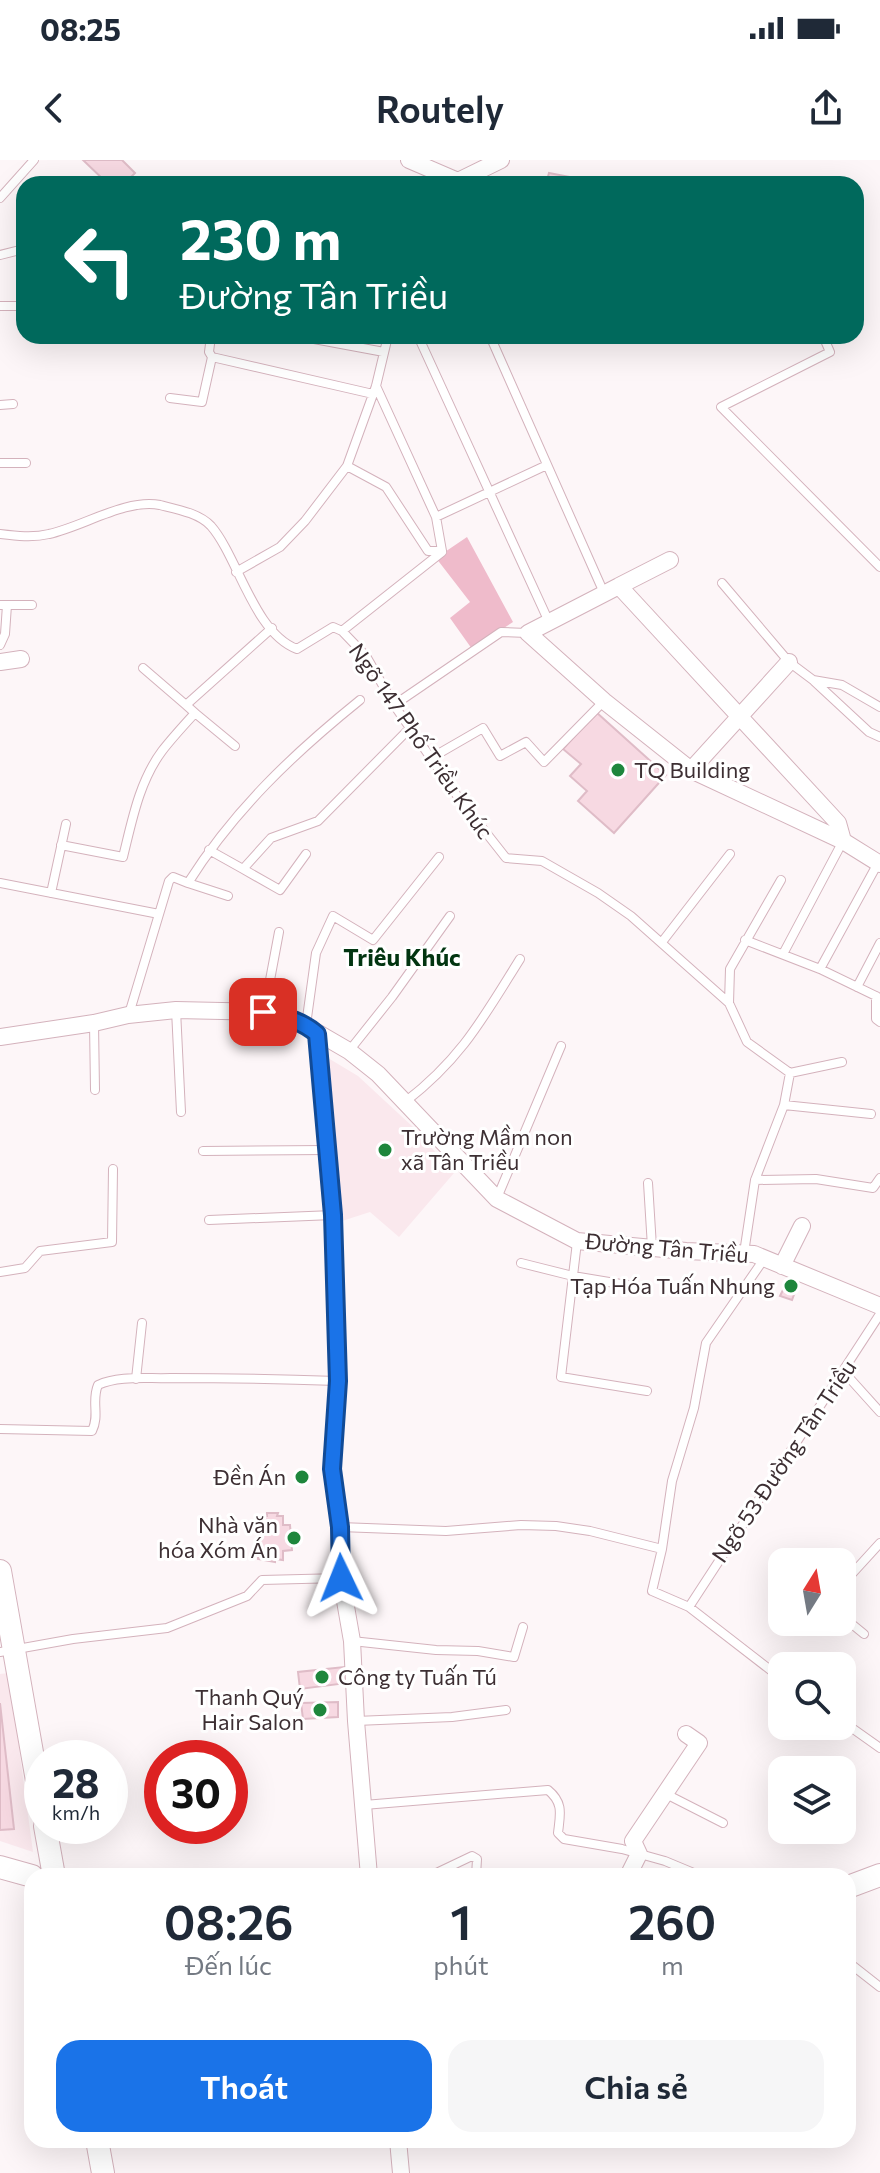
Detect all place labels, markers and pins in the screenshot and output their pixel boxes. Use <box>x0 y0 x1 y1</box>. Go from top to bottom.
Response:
place label: TQ Building <box>634 756 750 783</box>
marker: TQ Building <box>609 761 627 779</box>
pin <box>229 978 297 1046</box>
place label: Trường Mầm non xã Tân Triều <box>401 1123 573 1175</box>
marker: Trường Mầm non xã Tân Triều <box>376 1141 394 1159</box>
place label: Tạp Hóa Tuấn Nhung <box>570 1272 775 1299</box>
marker: Tạp Hóa Tuấn Nhung <box>782 1277 800 1295</box>
place label: Đền Án <box>213 1463 286 1490</box>
marker: Đền Án <box>293 1468 311 1486</box>
place label: Nhà văn hóa Xóm Án <box>158 1511 278 1563</box>
marker: Nhà văn hóa Xóm Án <box>285 1529 303 1547</box>
place label: Công ty Tuấn Tú <box>338 1663 497 1690</box>
marker: Công ty Tuấn Tú <box>313 1668 331 1686</box>
place label: Thanh Quý Hair Salon <box>195 1683 304 1735</box>
marker: Thanh Quý Hair Salon <box>311 1701 329 1719</box>

